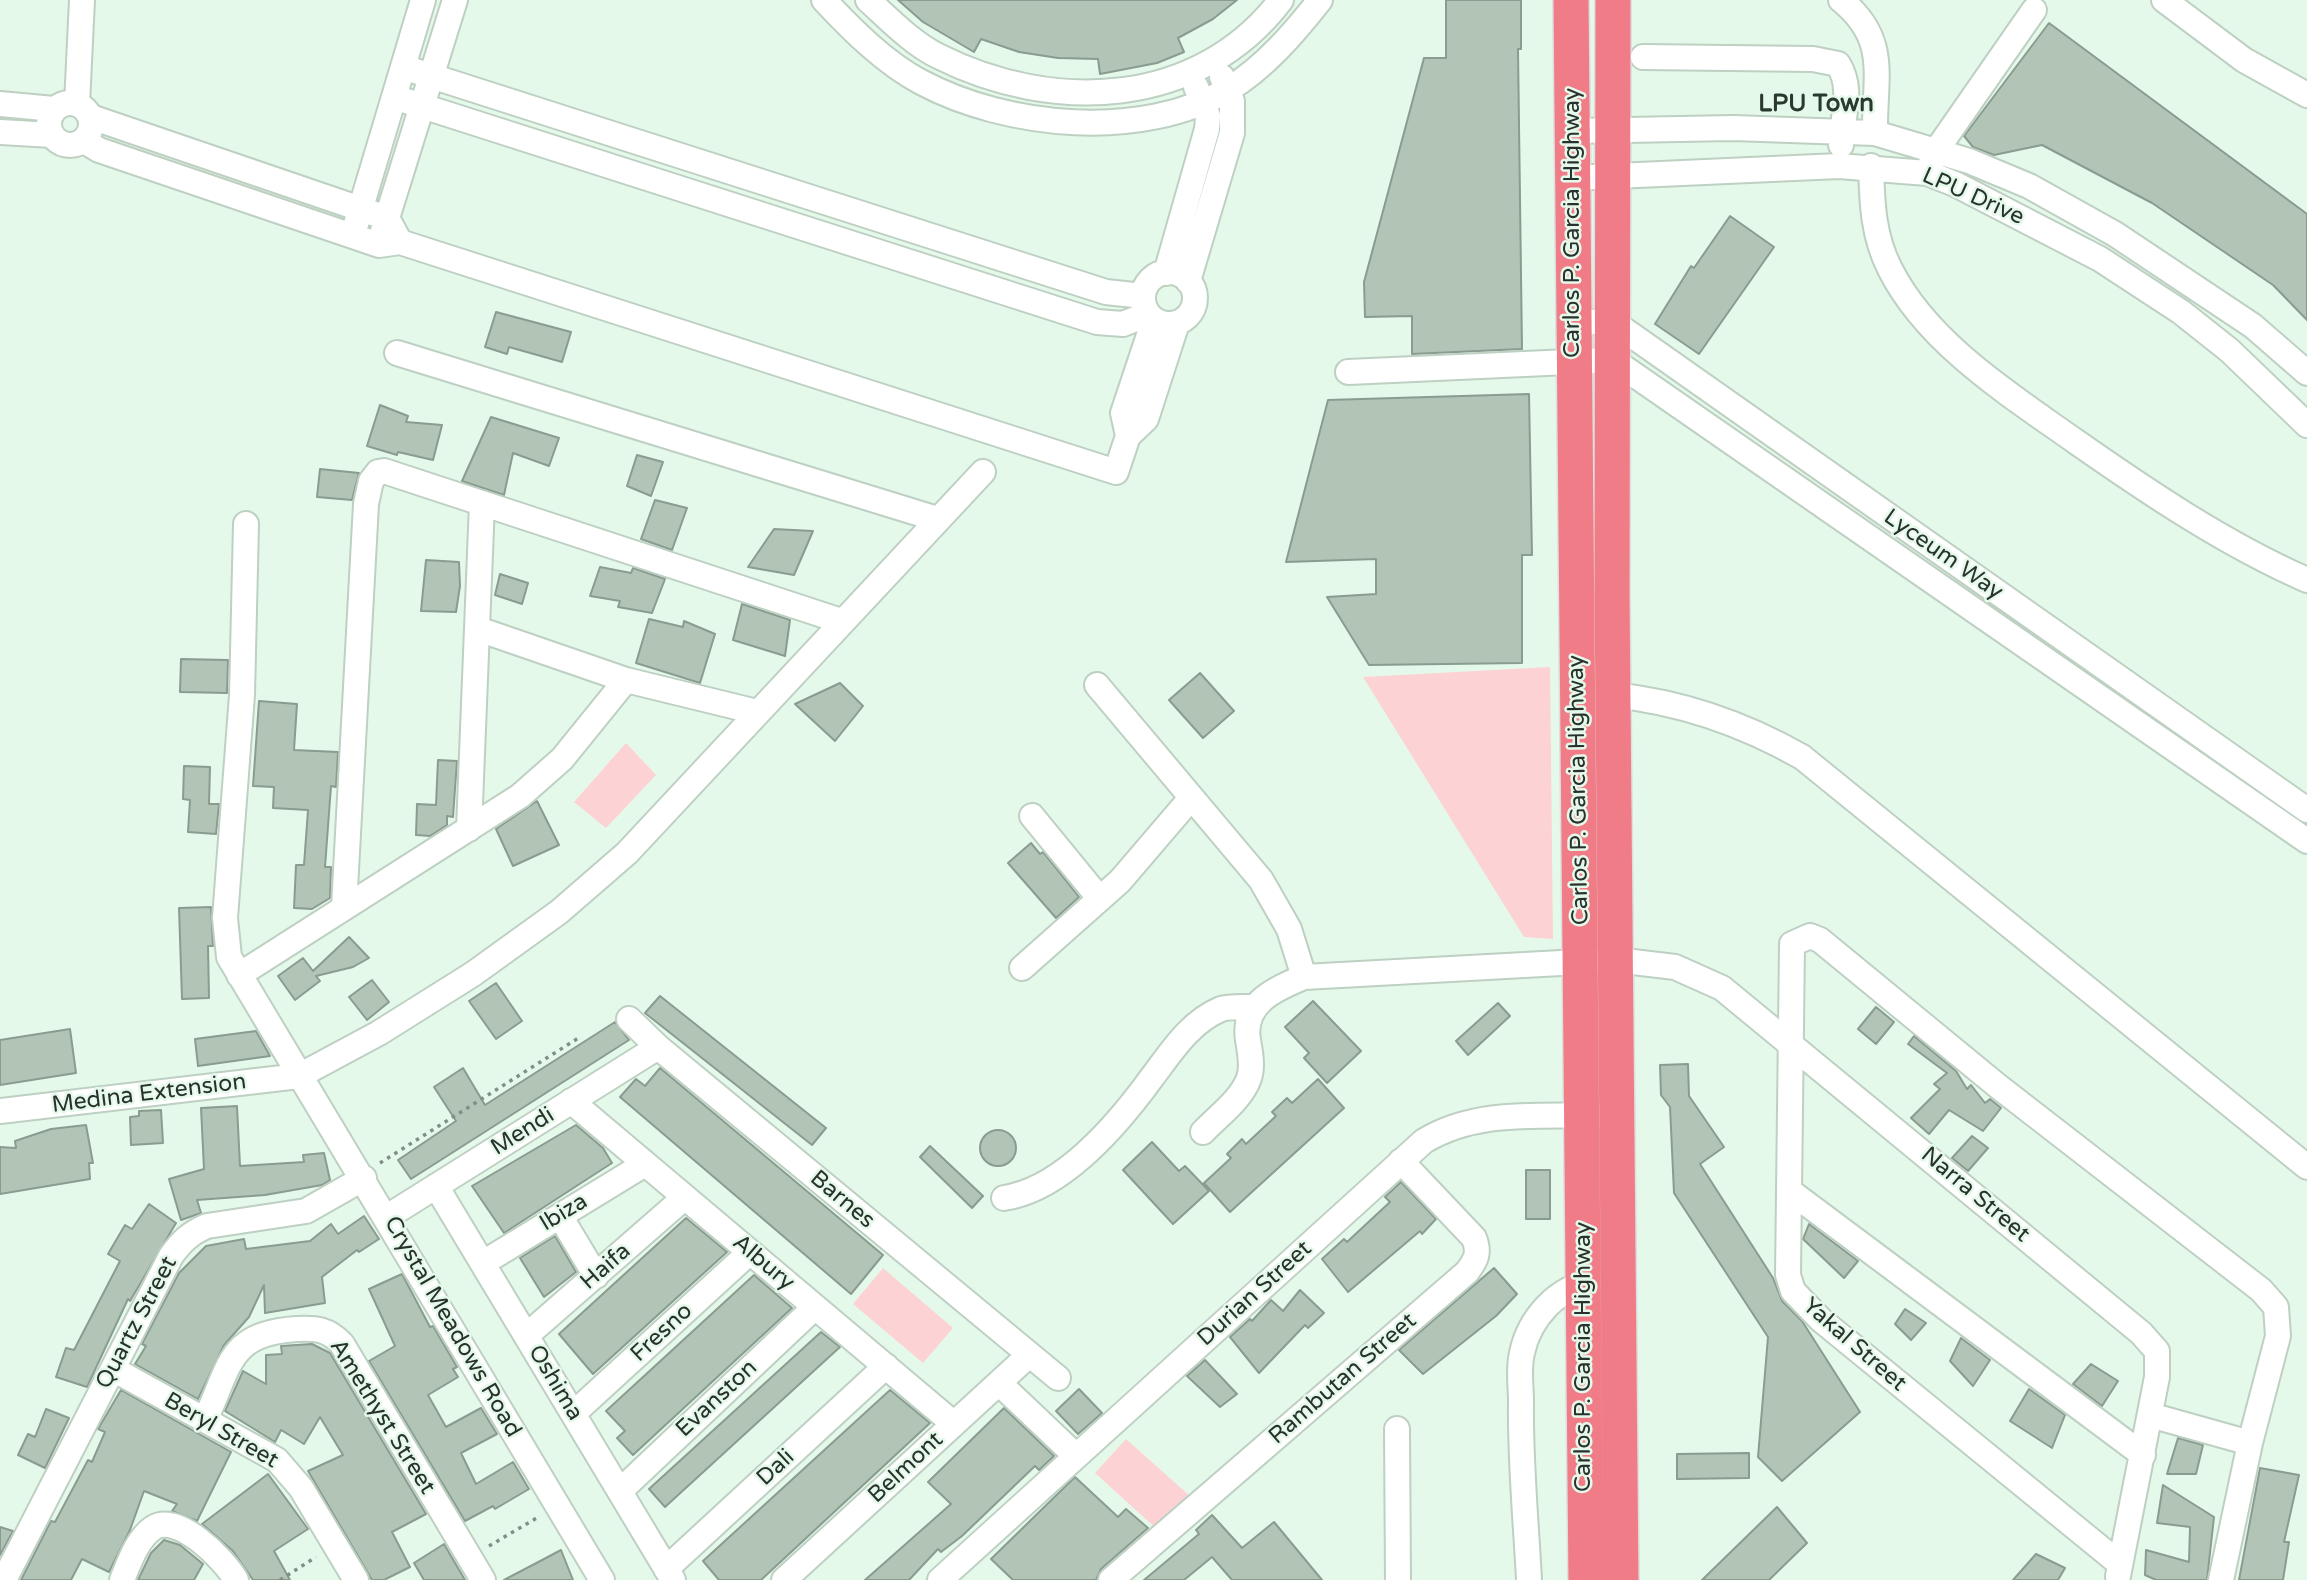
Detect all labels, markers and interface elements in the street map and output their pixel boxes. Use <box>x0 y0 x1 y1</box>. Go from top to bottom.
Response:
street label: Carlos P. Garcia Highway <box>1559 88 1587 358</box>
district label: LPU Town <box>1758 91 1874 119</box>
street label: LPU Drive <box>1918 162 2028 232</box>
street label: Lyceum Way <box>1878 504 2008 606</box>
street label: Carlos P. Garcia Highway <box>1563 655 1595 925</box>
street label: Medina Extension <box>50 1068 248 1120</box>
street label: Mendi <box>486 1102 560 1162</box>
street label: Narra Street <box>1915 1141 2035 1249</box>
street label: Barnes <box>804 1165 880 1235</box>
street label: Ibiza <box>535 1188 593 1238</box>
street label: Crystal Meadows Road <box>377 1212 527 1442</box>
street label: Carlos P. Garcia Highway <box>1570 1222 1598 1492</box>
street label: Albury <box>726 1229 800 1297</box>
street label: Durian Street <box>1192 1235 1318 1353</box>
street label: Haifa <box>575 1238 637 1296</box>
street label: Quartz Street <box>90 1252 184 1394</box>
street label: Yakal Street <box>1796 1292 1912 1398</box>
street label: Fresno <box>626 1298 698 1368</box>
street label: Rambutan Street <box>1264 1307 1422 1451</box>
street label: Amethyst Street <box>323 1334 441 1500</box>
street label: Oshima <box>522 1340 588 1426</box>
street label: Evanston <box>671 1355 763 1443</box>
street label: Beryl Street <box>159 1387 283 1475</box>
street label: Belmont <box>863 1426 949 1510</box>
street label: Dali <box>751 1444 801 1492</box>

